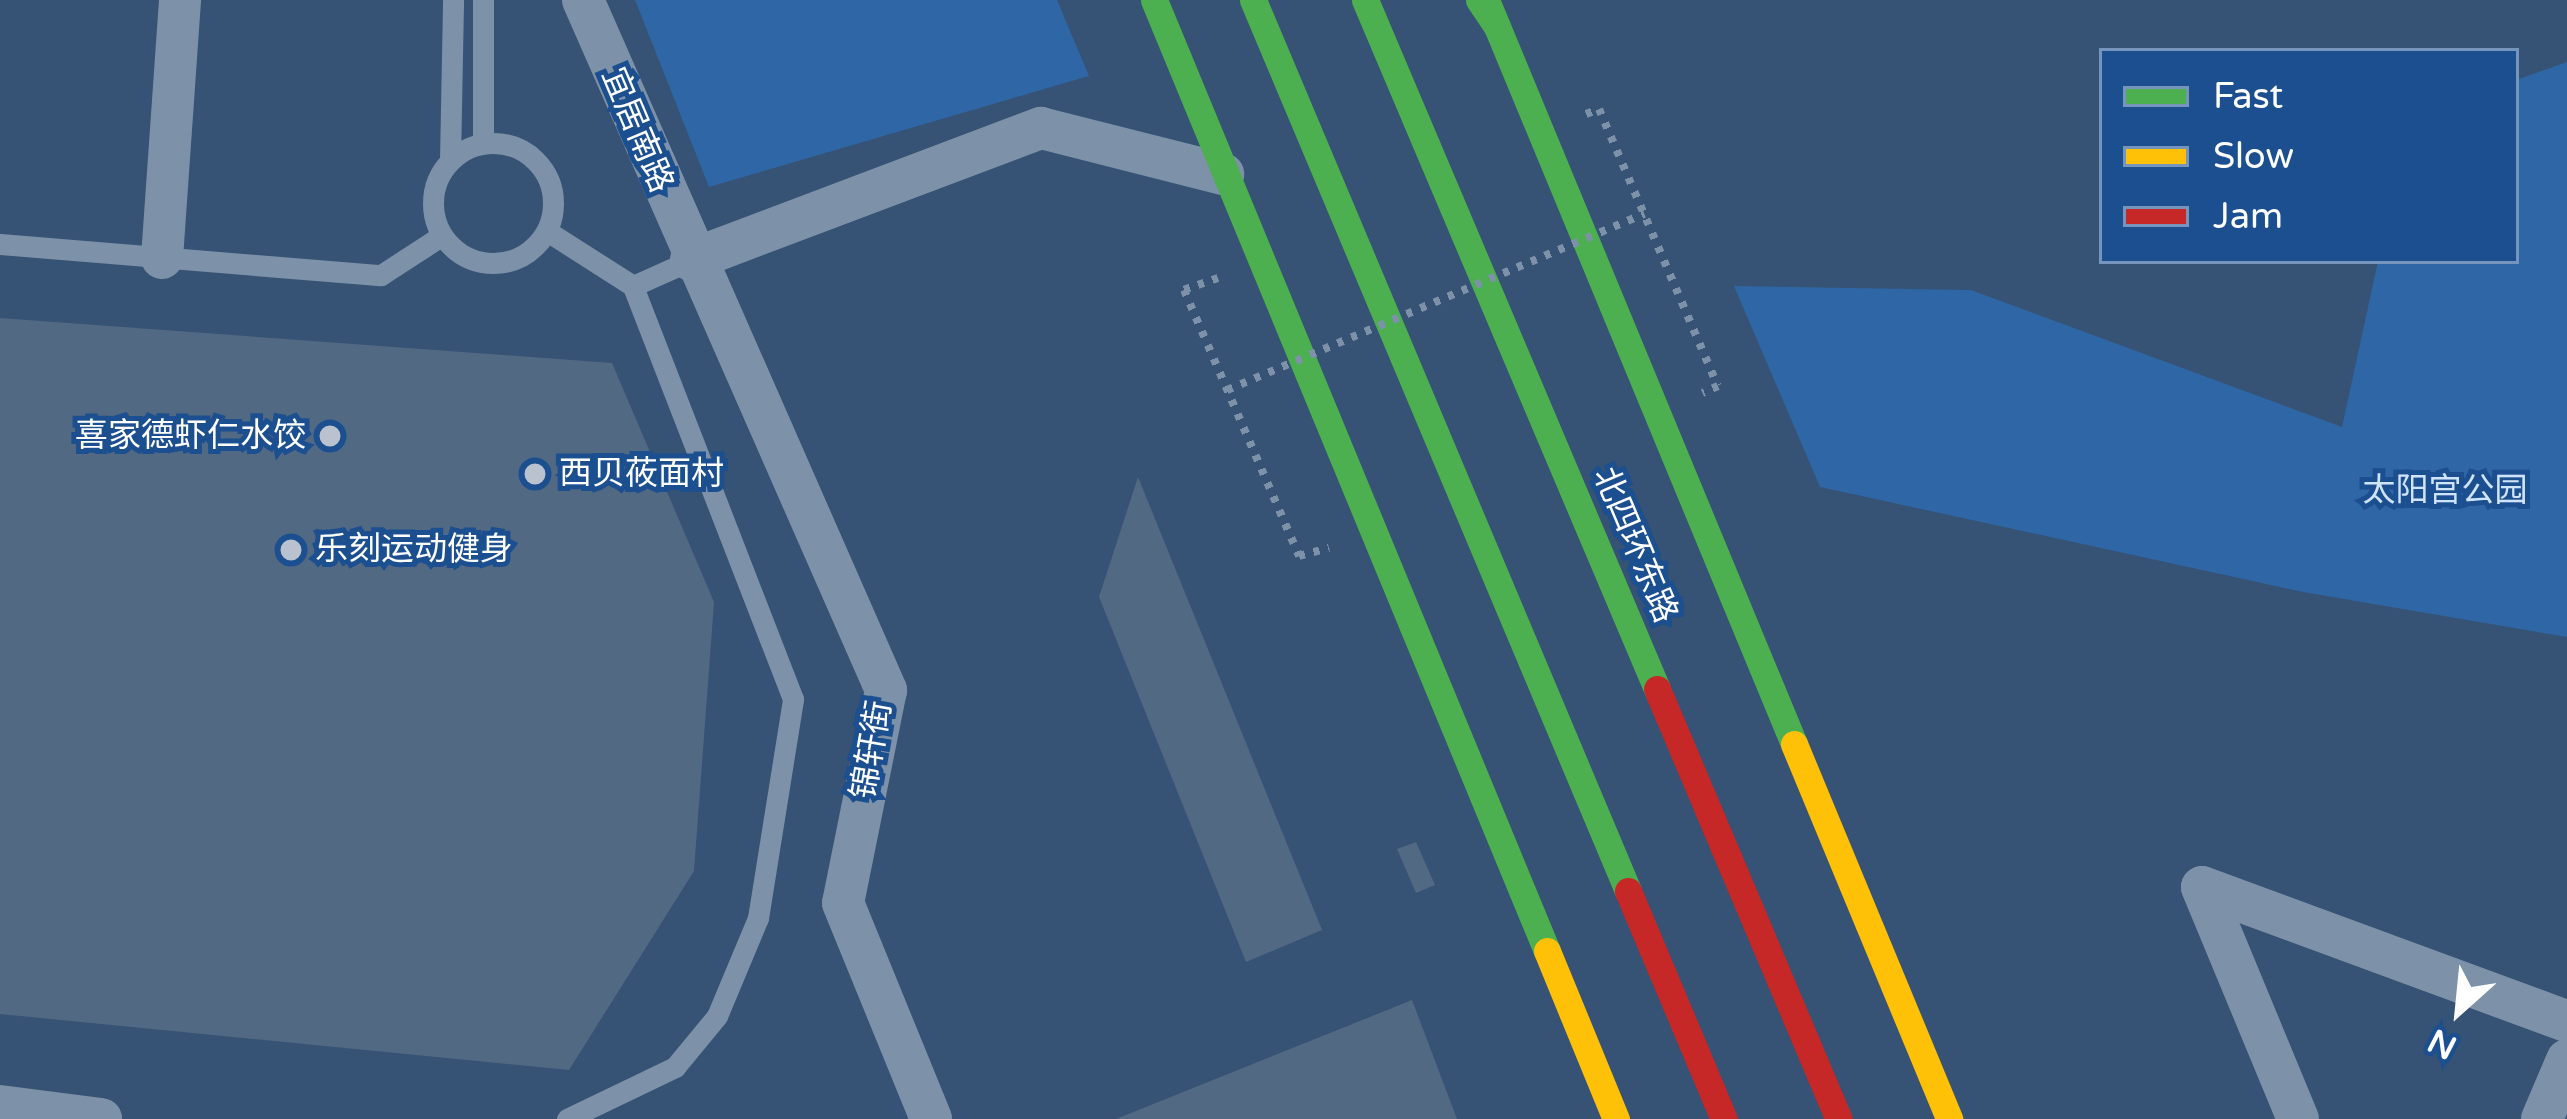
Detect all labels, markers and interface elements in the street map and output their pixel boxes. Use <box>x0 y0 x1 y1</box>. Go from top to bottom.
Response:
legend <box>2099 48 2519 264</box>
street label: 宜居南路 <box>593 62 681 198</box>
text: Fast <box>2213 75 2283 118</box>
text: Slow <box>2213 135 2294 178</box>
text: Jam <box>2213 195 2283 238</box>
place label: 喜家德虾仁水饺 <box>75 416 306 456</box>
marker: 喜家德虾仁水饺 <box>317 423 343 449</box>
place label: 西贝莜面村 <box>559 454 724 494</box>
marker: 西贝莜面村 <box>522 461 548 487</box>
street label: 北四环东路 <box>1585 461 1685 629</box>
park label: 太阳宫公园 <box>2363 471 2527 511</box>
place label: 乐刻运动健身 <box>315 530 513 570</box>
marker: 乐刻运动健身 <box>278 537 304 563</box>
street label: 锦轩街 <box>844 698 900 802</box>
north arrow <box>2399 951 2519 1071</box>
text: N <box>2422 1020 2463 1067</box>

